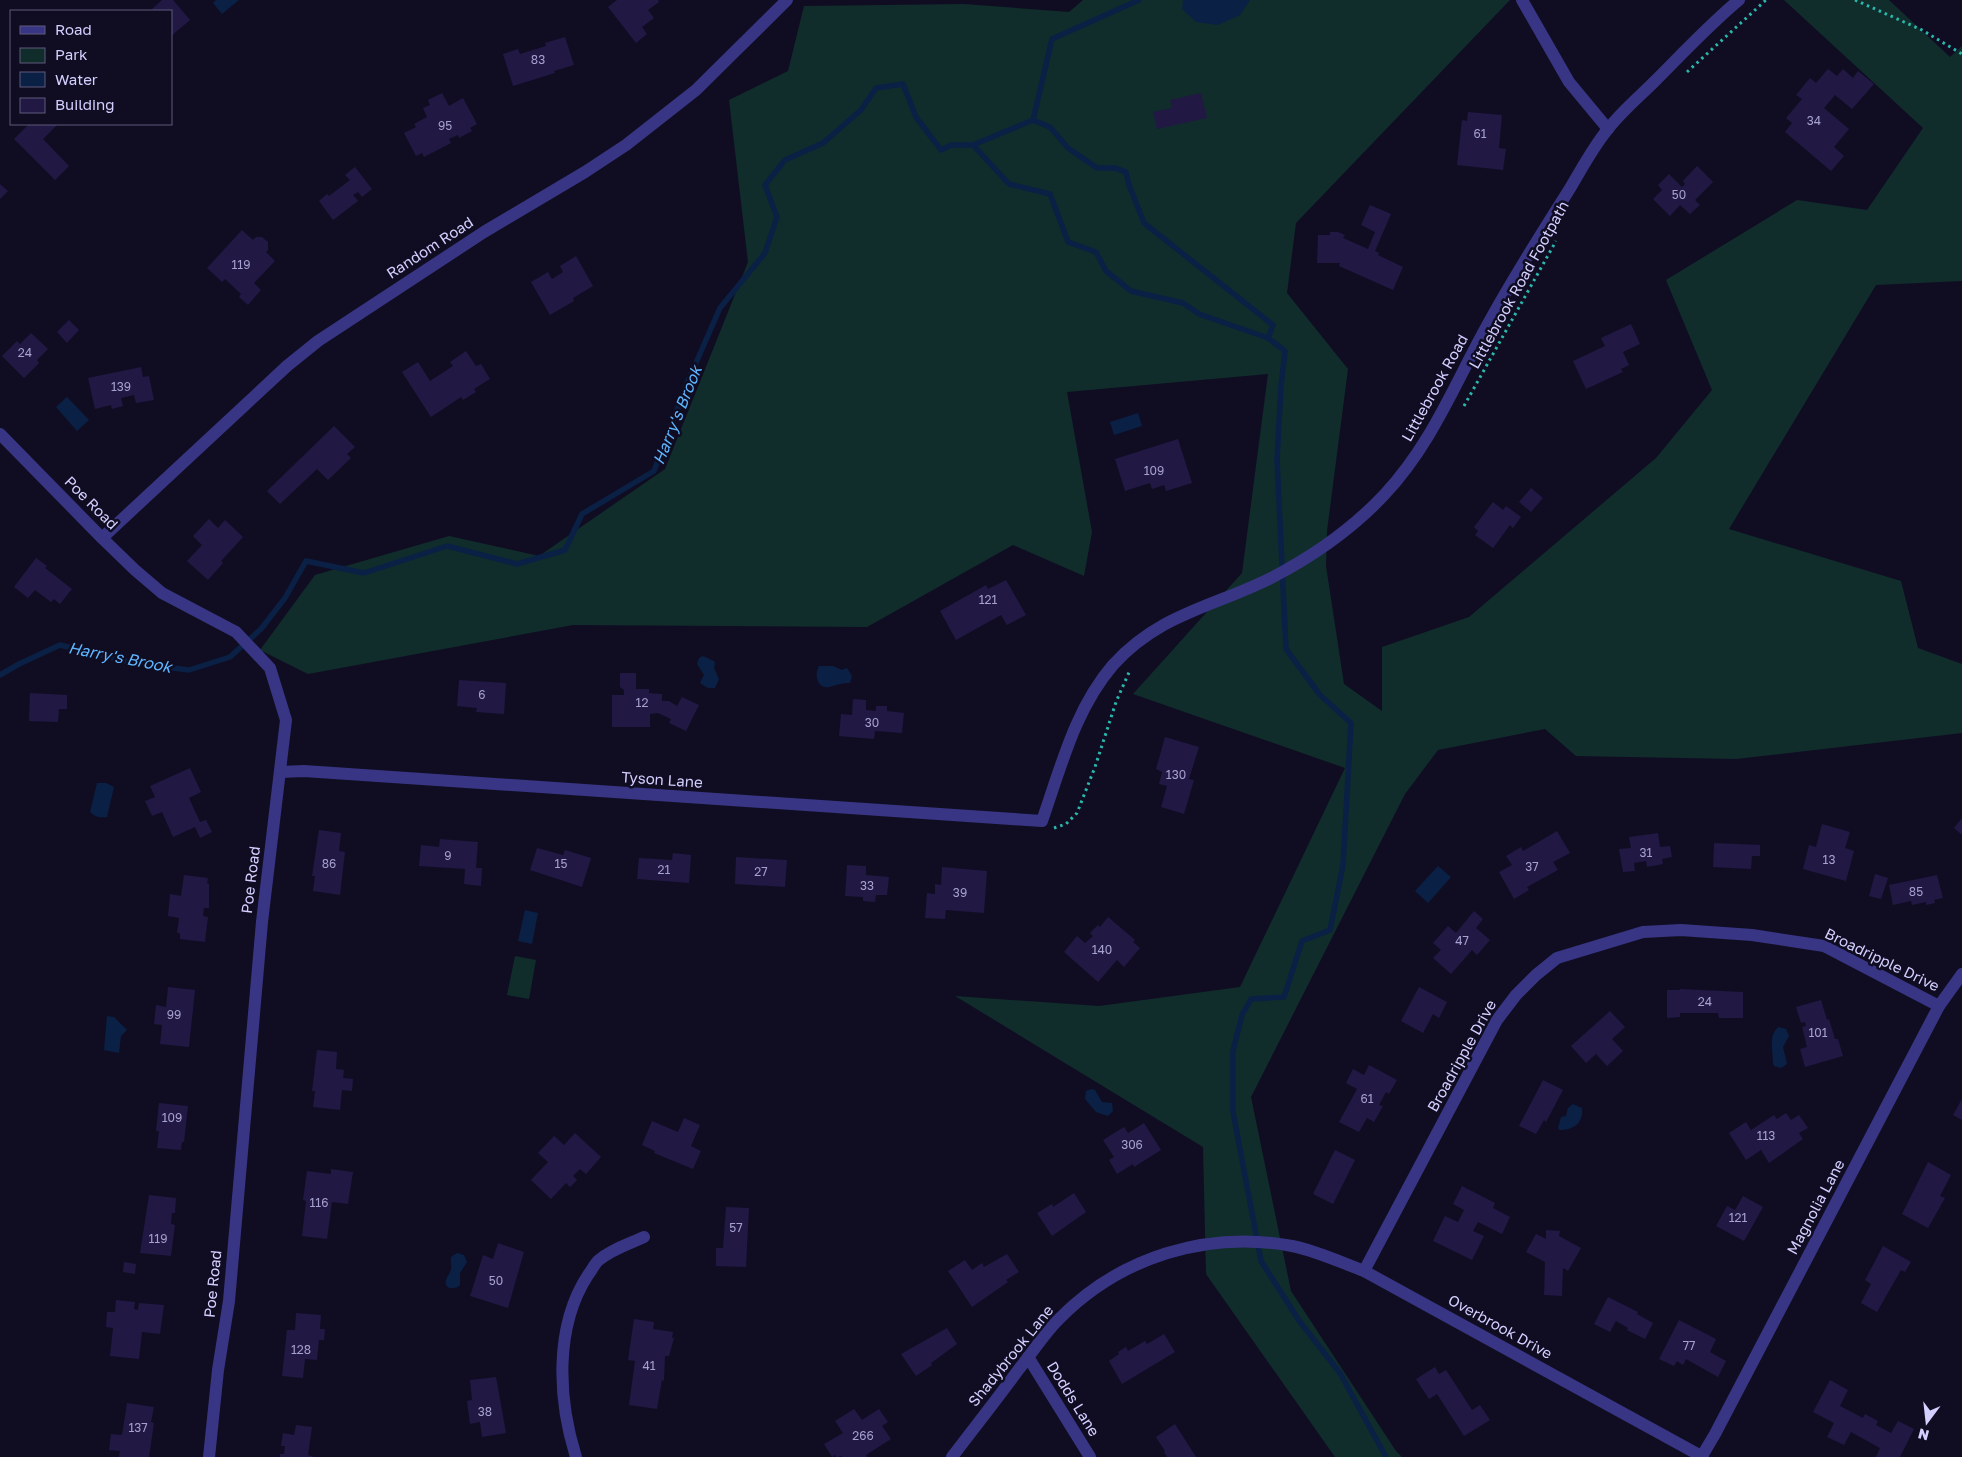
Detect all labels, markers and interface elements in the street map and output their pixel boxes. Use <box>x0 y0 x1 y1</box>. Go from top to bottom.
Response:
legend <box>10 10 172 125</box>
text: Road <box>55 20 92 38</box>
text: Park <box>55 45 88 63</box>
house number: 83 <box>531 52 545 67</box>
text: Water <box>55 70 98 88</box>
text: Building <box>55 95 115 113</box>
house number: 34 <box>1807 113 1821 128</box>
house number: 95 <box>438 118 452 133</box>
house number: 61 <box>1473 126 1487 141</box>
house number: 50 <box>1672 187 1686 202</box>
street label: Littlebrook Road Footpath <box>1464 198 1572 372</box>
street label: Random Road <box>383 212 476 282</box>
house number: 119 <box>232 257 250 272</box>
street label: Littlebrook Road <box>1397 331 1471 444</box>
house number: 24 <box>18 345 32 360</box>
water label: Harry's Brook <box>648 361 707 467</box>
house number: 139 <box>111 379 131 394</box>
house number: 109 <box>1144 463 1164 478</box>
street label: Poe Road <box>61 472 122 533</box>
house number: 121 <box>979 592 997 607</box>
water label: Harry's Brook <box>67 637 175 677</box>
house number: 6 <box>478 687 486 702</box>
house number: 12 <box>636 695 648 710</box>
house number: 30 <box>865 715 879 730</box>
street label: Tyson Lane <box>621 767 704 791</box>
house number: 130 <box>1166 767 1186 782</box>
street label: Poe Road <box>237 845 263 915</box>
house number: 31 <box>1640 845 1653 860</box>
house number: 9 <box>444 848 452 863</box>
house number: 13 <box>1823 852 1835 867</box>
house number: 86 <box>322 856 336 871</box>
house number: 15 <box>555 856 567 871</box>
house number: 37 <box>1525 859 1539 874</box>
house number: 21 <box>658 862 671 877</box>
house number: 27 <box>754 864 768 879</box>
house number: 33 <box>860 878 874 893</box>
house number: 85 <box>1909 884 1923 899</box>
house number: 39 <box>953 885 967 900</box>
street label: Broadripple Drive <box>1822 924 1943 995</box>
house number: 47 <box>1455 933 1469 948</box>
house number: 140 <box>1092 942 1112 957</box>
house number: 24 <box>1698 994 1712 1009</box>
street label: Broadripple Drive <box>1423 996 1499 1115</box>
house number: 99 <box>167 1007 181 1022</box>
house number: 101 <box>1808 1025 1828 1040</box>
house number: 61 <box>1360 1091 1374 1106</box>
house number: 109 <box>162 1110 182 1125</box>
house number: 113 <box>1757 1128 1775 1143</box>
house number: 306 <box>1121 1137 1143 1152</box>
street label: Magnolia Lane <box>1783 1156 1848 1257</box>
house number: 116 <box>310 1195 328 1210</box>
house number: 121 <box>1729 1210 1747 1225</box>
house number: 57 <box>729 1220 743 1235</box>
house number: 119 <box>149 1231 167 1246</box>
street label: Poe Road <box>200 1249 225 1319</box>
house number: 50 <box>489 1273 503 1288</box>
street label: Overbrook Drive <box>1445 1290 1556 1362</box>
street label: Shadybrook Lane <box>964 1301 1057 1410</box>
house number: 77 <box>1683 1338 1695 1353</box>
house number: 128 <box>291 1342 311 1357</box>
house number: 41 <box>642 1358 656 1373</box>
street label: Dodds Lane <box>1044 1358 1104 1439</box>
north arrow <box>1902 1397 1952 1447</box>
house number: 38 <box>478 1404 492 1419</box>
house number: 137 <box>128 1420 148 1435</box>
text: N <box>1916 1425 1931 1445</box>
house number: 266 <box>852 1428 874 1443</box>

